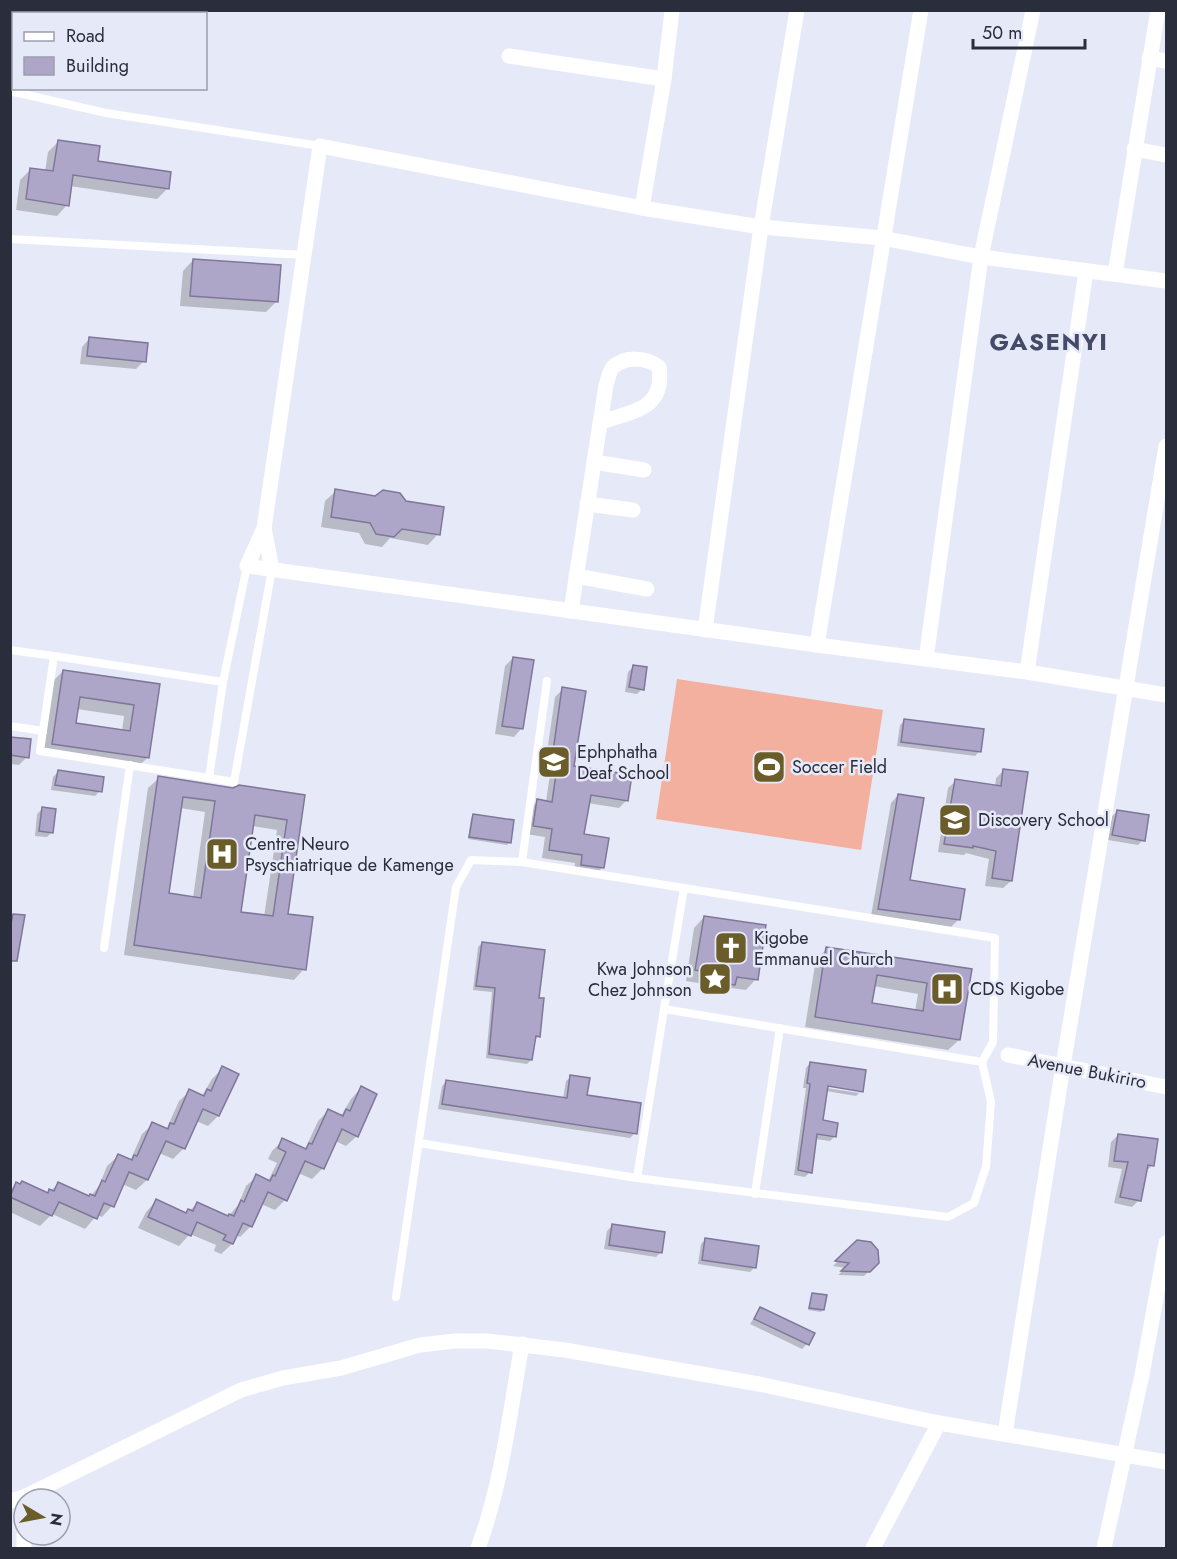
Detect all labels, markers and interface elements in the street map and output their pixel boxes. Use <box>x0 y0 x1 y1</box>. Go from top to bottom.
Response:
legend <box>12 12 207 90</box>
scale bar <box>973 12 1086 50</box>
text: 50 m <box>982 20 1022 46</box>
text: Road <box>66 23 105 49</box>
text: Building <box>66 53 129 79</box>
district label: GASENYI <box>989 324 1109 359</box>
place label: Ephphatha Deaf School <box>577 739 669 786</box>
school or university icon: Ephphatha Deaf School <box>536 744 572 780</box>
sports icon: Soccer Field <box>751 749 787 785</box>
place label: Soccer Field <box>792 754 887 780</box>
school or university icon: Discovery School <box>937 802 973 838</box>
place label: Discovery School <box>978 807 1109 833</box>
place label: Centre Neuro Psyschiatrique de Kamenge <box>245 831 454 878</box>
hospital icon: Centre Neuro Psyschiatrique de Kamenge <box>204 836 240 872</box>
place label: Kigobe Emmanuel Church <box>754 925 894 972</box>
church icon: Kigobe Emmanuel Church <box>713 930 749 966</box>
place label: Kwa Johnson Chez Johnson <box>588 956 692 1003</box>
place icon: Kwa Johnson Chez Johnson <box>697 961 733 997</box>
hospital icon: CDS Kigobe <box>929 971 965 1007</box>
place label: CDS Kigobe <box>970 976 1064 1002</box>
street label: Avenue Bukiriro <box>1026 1047 1149 1095</box>
north arrow <box>12 1487 72 1547</box>
text: N <box>44 1511 69 1528</box>

